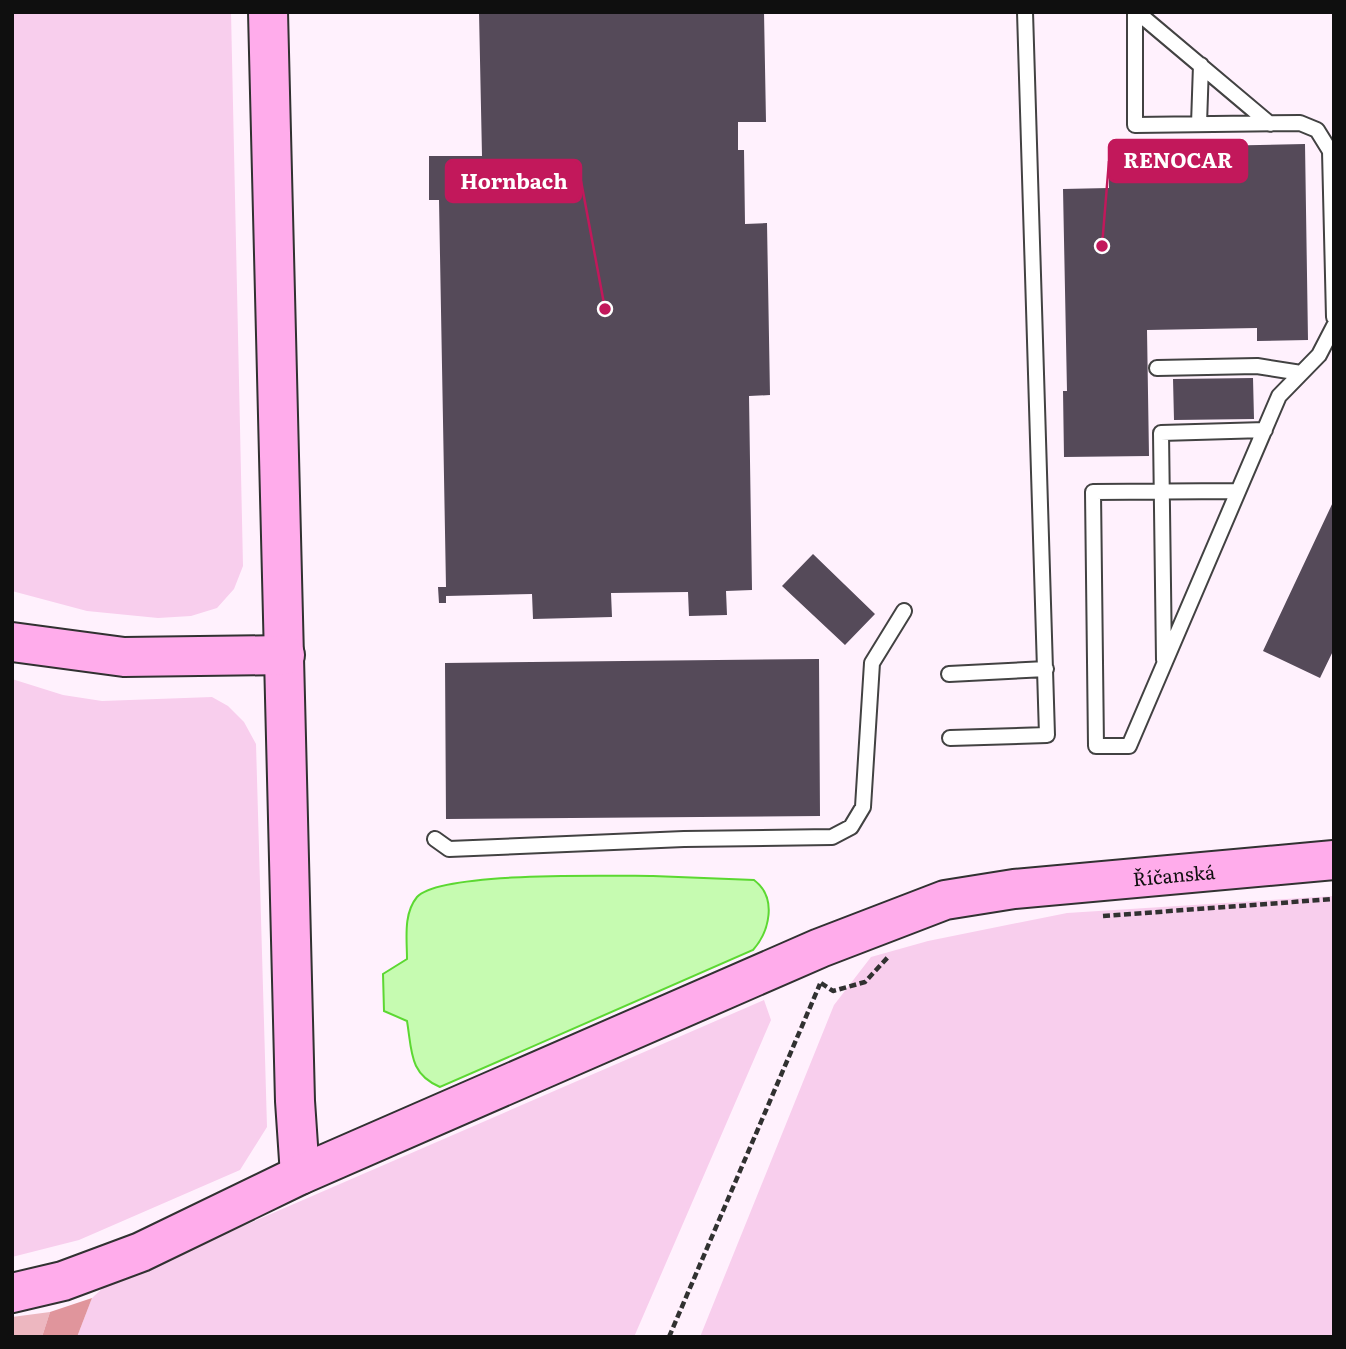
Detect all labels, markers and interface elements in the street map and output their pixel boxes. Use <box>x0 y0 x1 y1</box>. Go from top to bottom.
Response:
callout: RENOCAR <box>1109 140 1247 182</box>
text: RENOCAR <box>1123 143 1233 174</box>
callout: Hornbach <box>446 160 581 202</box>
text: Hornbach <box>460 164 568 195</box>
street label: Říčanská <box>1132 857 1217 892</box>

